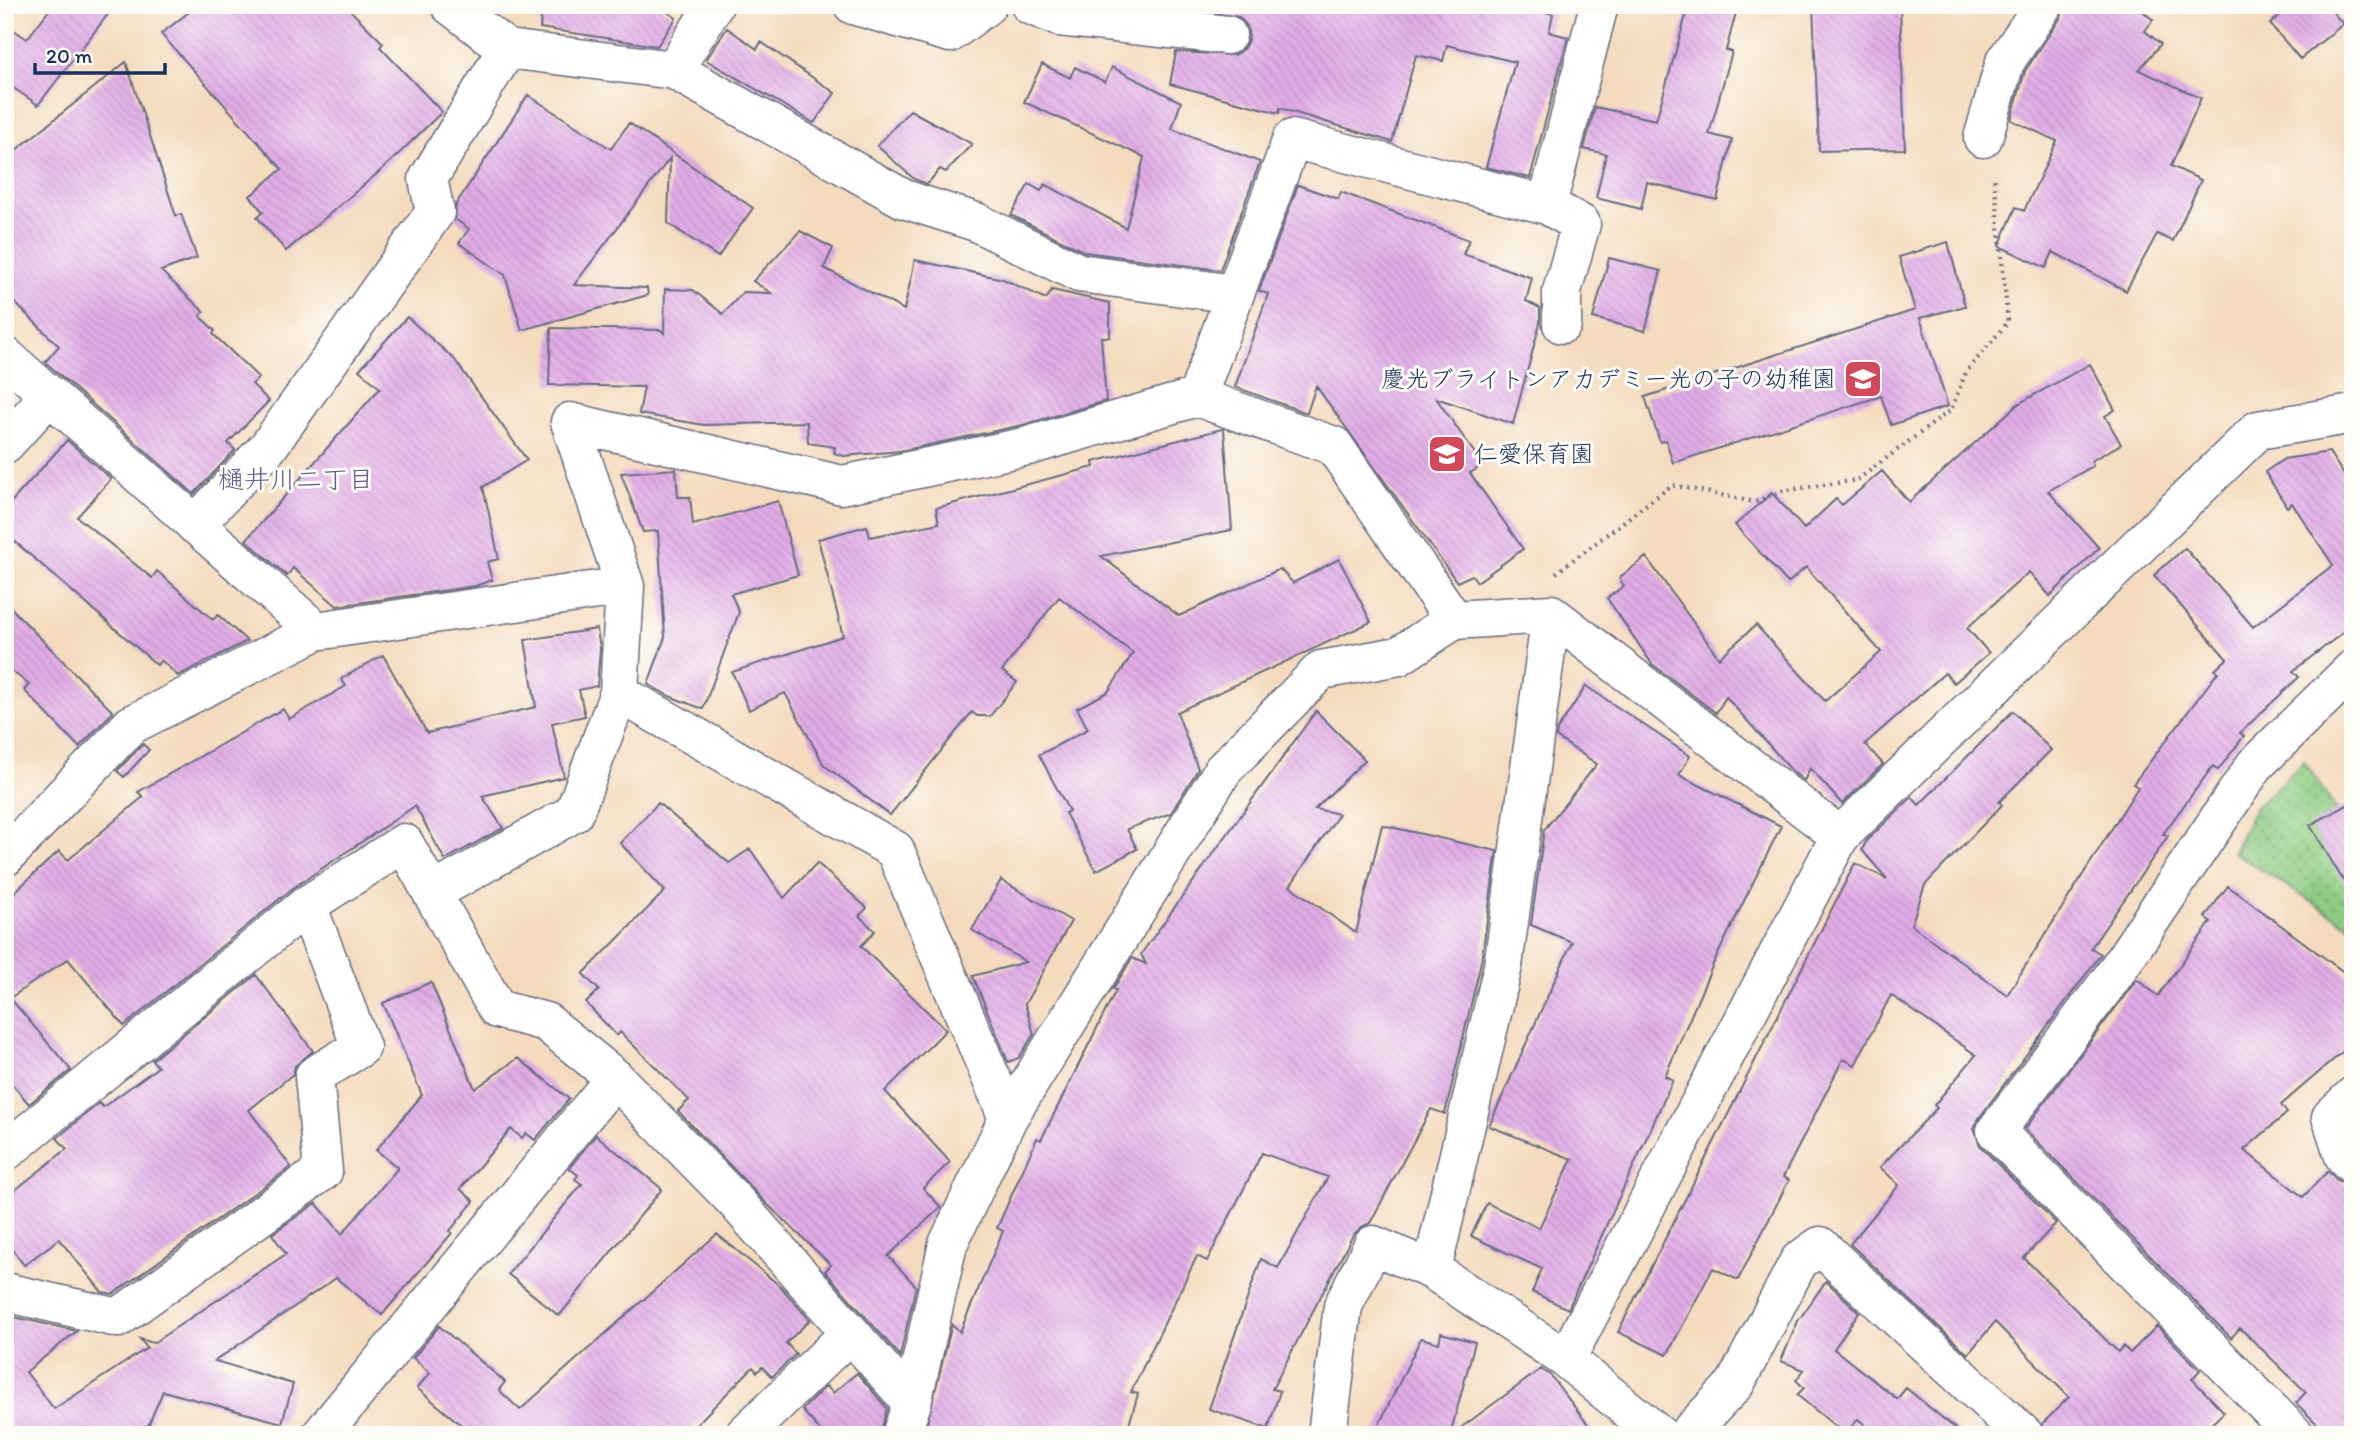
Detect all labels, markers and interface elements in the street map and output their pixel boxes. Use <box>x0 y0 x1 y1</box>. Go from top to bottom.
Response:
scale bar <box>35 32 164 76</box>
text: 20 m <box>46 43 93 68</box>
school or university icon: 慶光ブライトンアカデミー光の子の幼稚園 <box>1842 358 1884 400</box>
place label: 慶光ブライトンアカデミー光の子の幼稚園 <box>1381 364 1836 393</box>
school or university icon: 仁愛保育園 <box>1426 433 1468 475</box>
place label: 仁愛保育園 <box>1474 439 1594 468</box>
district label: 樋井川二丁目 <box>218 463 374 495</box>

